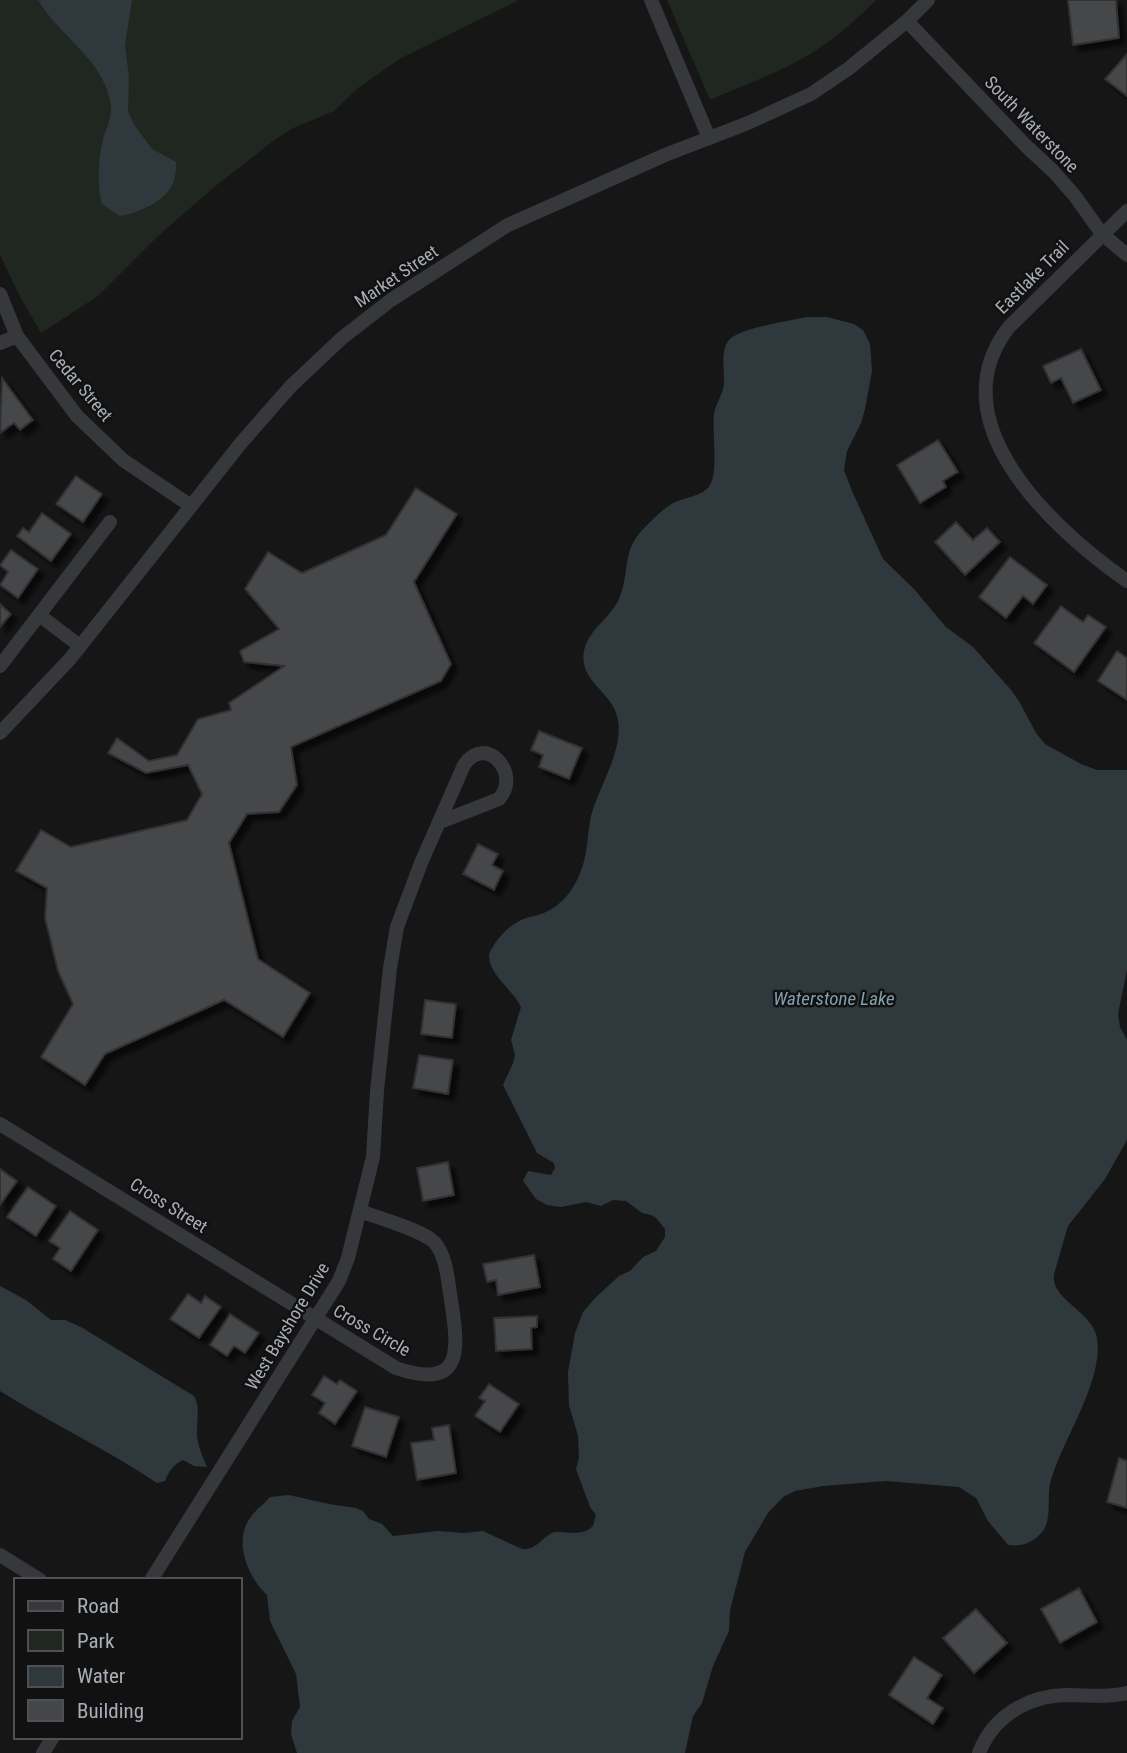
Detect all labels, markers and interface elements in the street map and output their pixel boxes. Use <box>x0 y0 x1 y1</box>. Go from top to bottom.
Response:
street label: South Waterstone <box>981 71 1083 177</box>
street label: Eastlake Trail <box>991 236 1073 318</box>
street label: Market Street <box>350 241 442 311</box>
street label: Cedar Street <box>45 345 117 425</box>
water label: Waterstone Lake <box>773 987 895 1010</box>
street label: Cross Street <box>126 1173 212 1237</box>
street label: West Bayshore Drive <box>241 1258 333 1394</box>
street label: Cross Circle <box>330 1299 414 1361</box>
legend <box>14 1578 242 1739</box>
text: Road <box>77 1594 119 1618</box>
text: Park <box>77 1629 115 1653</box>
text: Water <box>77 1664 125 1688</box>
text: Building <box>77 1699 144 1723</box>

